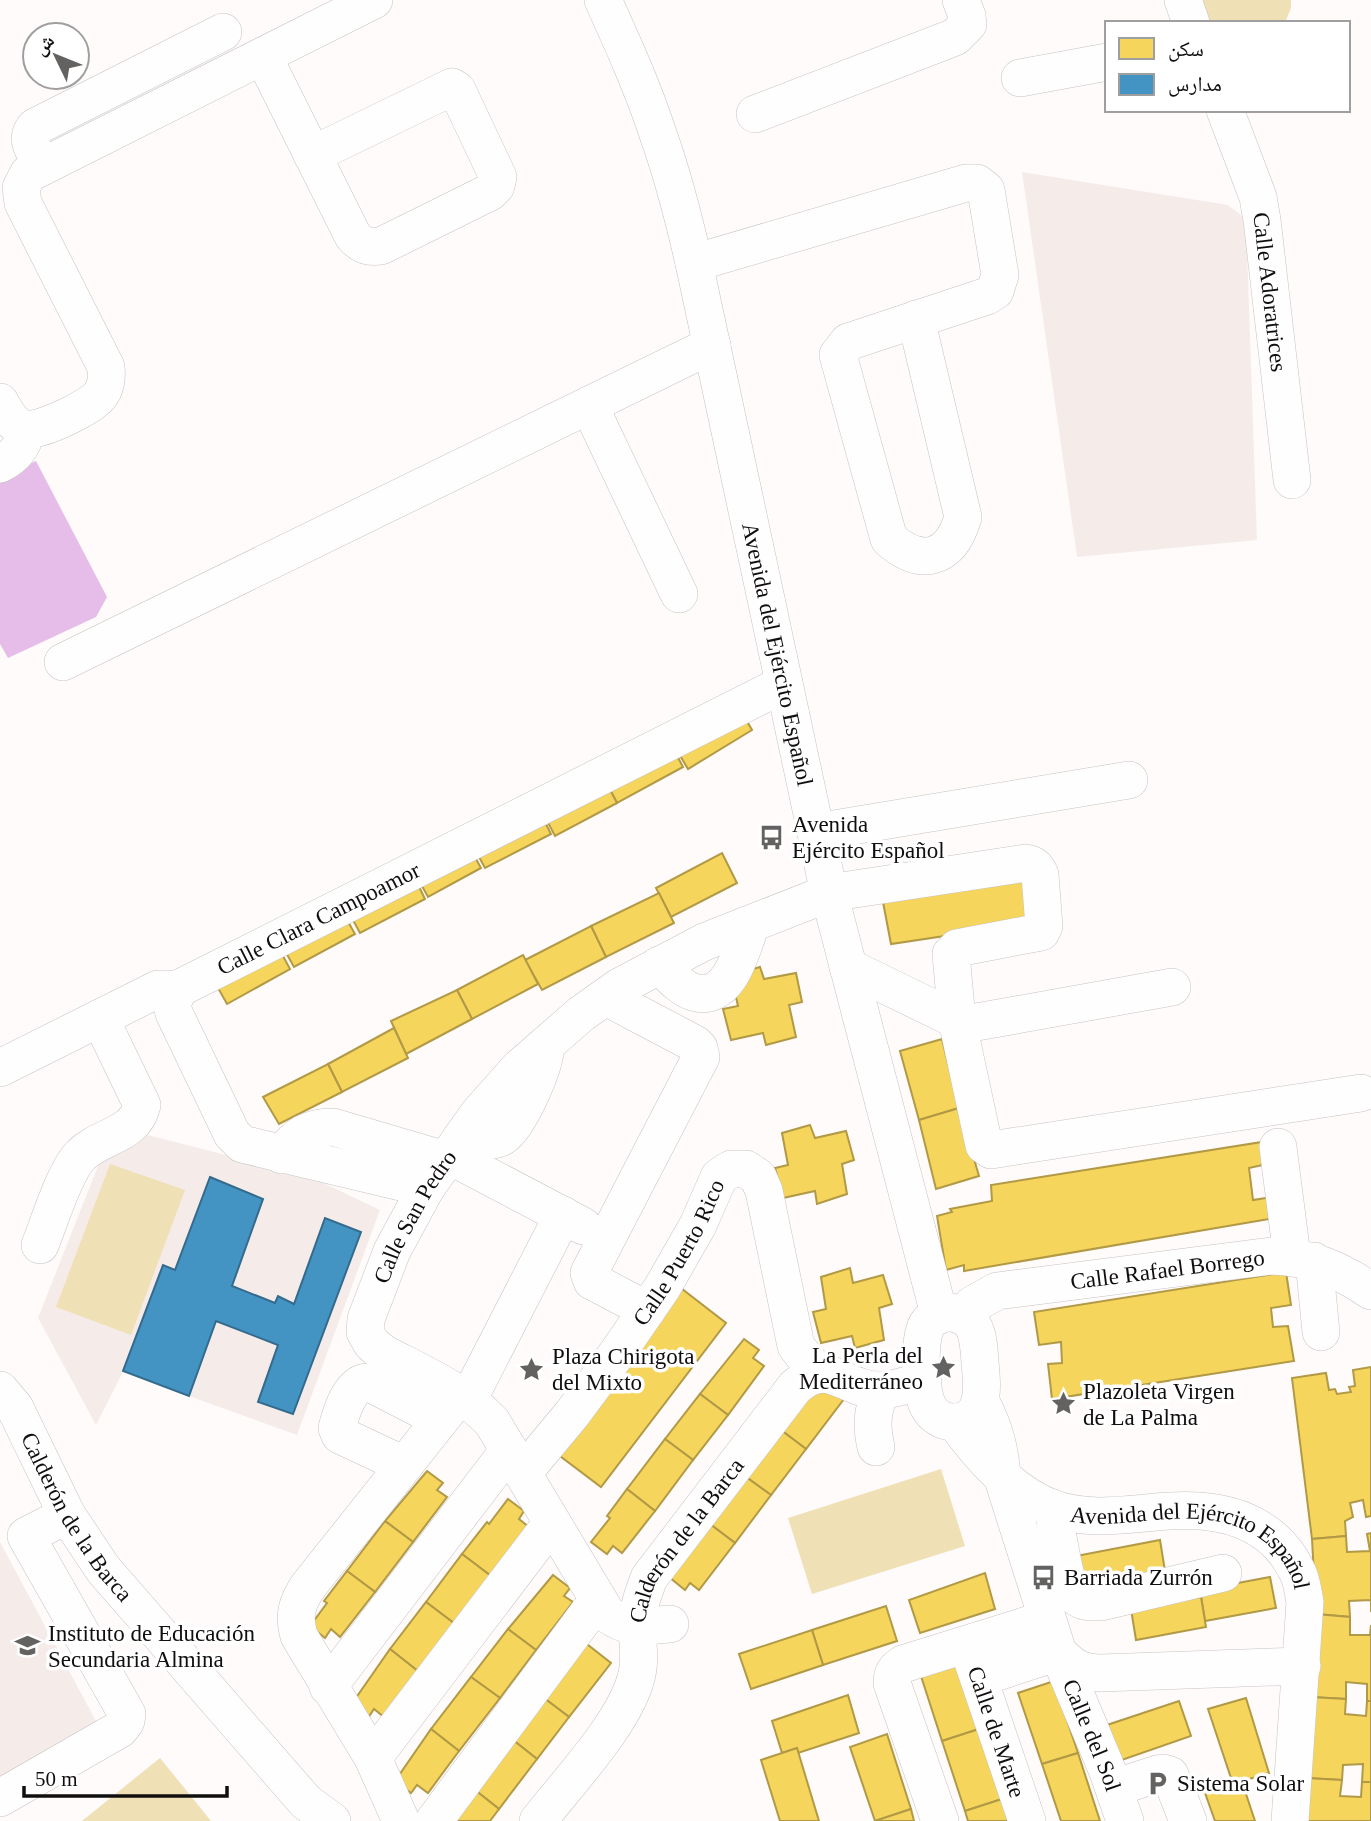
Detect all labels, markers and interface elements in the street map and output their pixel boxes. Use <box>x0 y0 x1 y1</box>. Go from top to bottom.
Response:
north arrow <box>21 21 91 91</box>
legend <box>1105 21 1350 112</box>
text: ش <box>29 30 59 60</box>
text: سكن <box>1168 37 1204 62</box>
text: مدارس <box>1168 72 1222 97</box>
street label: Calle Adoratrices <box>1248 211 1291 373</box>
street label: Avenida del Ejército Español <box>737 520 818 788</box>
place label: Avenida Ejército Español <box>792 812 945 863</box>
bus stop icon: Avenida Ejército Español <box>758 823 786 851</box>
street label: Calle Clara Campoamor <box>213 857 424 980</box>
street label: Calle San Pedro <box>369 1146 462 1287</box>
street label: Calle Puerto Rico <box>628 1176 729 1330</box>
street label: Calle Rafael Borrego <box>1069 1245 1266 1295</box>
place label: La Perla del Mediterráneo <box>799 1343 923 1394</box>
place label: Plaza Chirigota del Mixto <box>552 1344 694 1395</box>
place icon: La Perla del Mediterráneo <box>929 1354 957 1382</box>
place icon: Plaza Chirigota del Mixto <box>518 1355 546 1383</box>
place label: Plazoleta Virgen de La Palma <box>1083 1379 1235 1430</box>
place icon: Plazoleta Virgen de La Palma <box>1049 1390 1077 1418</box>
street label: Calderón de la Barca <box>16 1429 137 1607</box>
street label: Calderón de la Barca <box>625 1454 749 1624</box>
street label: Avenida del Ejército Español <box>1069 1498 1314 1592</box>
bus stop icon: Barriada Zurrón <box>1030 1563 1058 1591</box>
place label: Barriada Zurrón <box>1064 1565 1213 1590</box>
place label: Instituto de Educación Secundaria Almina <box>48 1621 255 1672</box>
school or university icon: Instituto de Educación Secundaria Almina <box>14 1632 42 1660</box>
street label: Calle de Marte <box>962 1663 1030 1801</box>
street label: Calle del Sol <box>1058 1675 1126 1794</box>
scale bar <box>24 1755 228 1799</box>
text: 50 m <box>35 1767 78 1791</box>
parking icon: Sistema Solar <box>1143 1769 1171 1797</box>
place label: Sistema Solar <box>1177 1771 1304 1796</box>

